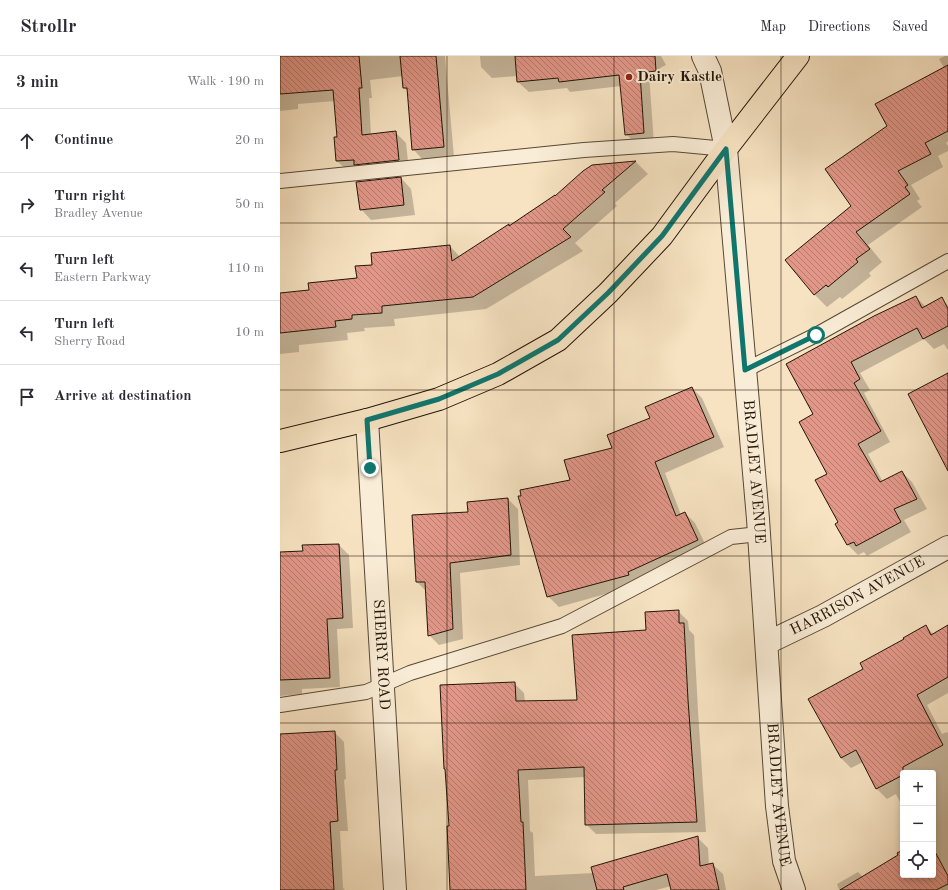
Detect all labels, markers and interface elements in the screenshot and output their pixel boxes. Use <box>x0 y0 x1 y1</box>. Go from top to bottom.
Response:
text: Strollr <box>20 18 76 37</box>
text: Map <box>760 20 786 34</box>
text: Directions <box>808 20 870 34</box>
text: Saved <box>892 20 928 34</box>
place label: Dairy Kastle <box>637 70 722 85</box>
marker: Dairy Kastle <box>624 72 634 82</box>
text: 3 min <box>16 74 59 91</box>
text: Walk · 190 m <box>187 75 264 88</box>
icon: ahead <box>16 130 38 152</box>
text: Continue <box>54 133 113 148</box>
text: 20 m <box>235 134 264 147</box>
text: Turn right <box>54 189 125 204</box>
icon: right <box>16 194 38 216</box>
text: 50 m <box>235 198 264 211</box>
text: Bradley Avenue <box>54 207 143 220</box>
text: Turn left <box>54 253 114 268</box>
icon: left <box>16 258 38 280</box>
text: 110 m <box>227 262 264 275</box>
text: Eastern Parkway <box>54 271 151 284</box>
text: Turn left <box>54 317 114 332</box>
icon: left <box>16 322 38 344</box>
text: 10 m <box>235 326 264 339</box>
route start <box>807 326 825 344</box>
text: Sherry Road <box>54 335 125 348</box>
icon: arrive <box>16 386 38 408</box>
text: Arrive at destination <box>54 389 192 404</box>
street label: BRADLEY AVENUE <box>740 399 767 544</box>
route end <box>361 459 379 477</box>
street label: HARRISON AVENUE <box>788 554 928 638</box>
street label: SHERRY ROAD <box>370 599 392 710</box>
street label: BRADLEY AVENUE <box>764 722 793 869</box>
map controls <box>900 770 936 878</box>
button: + <box>900 770 936 806</box>
button: − <box>900 806 936 842</box>
button: locate <box>900 842 936 878</box>

